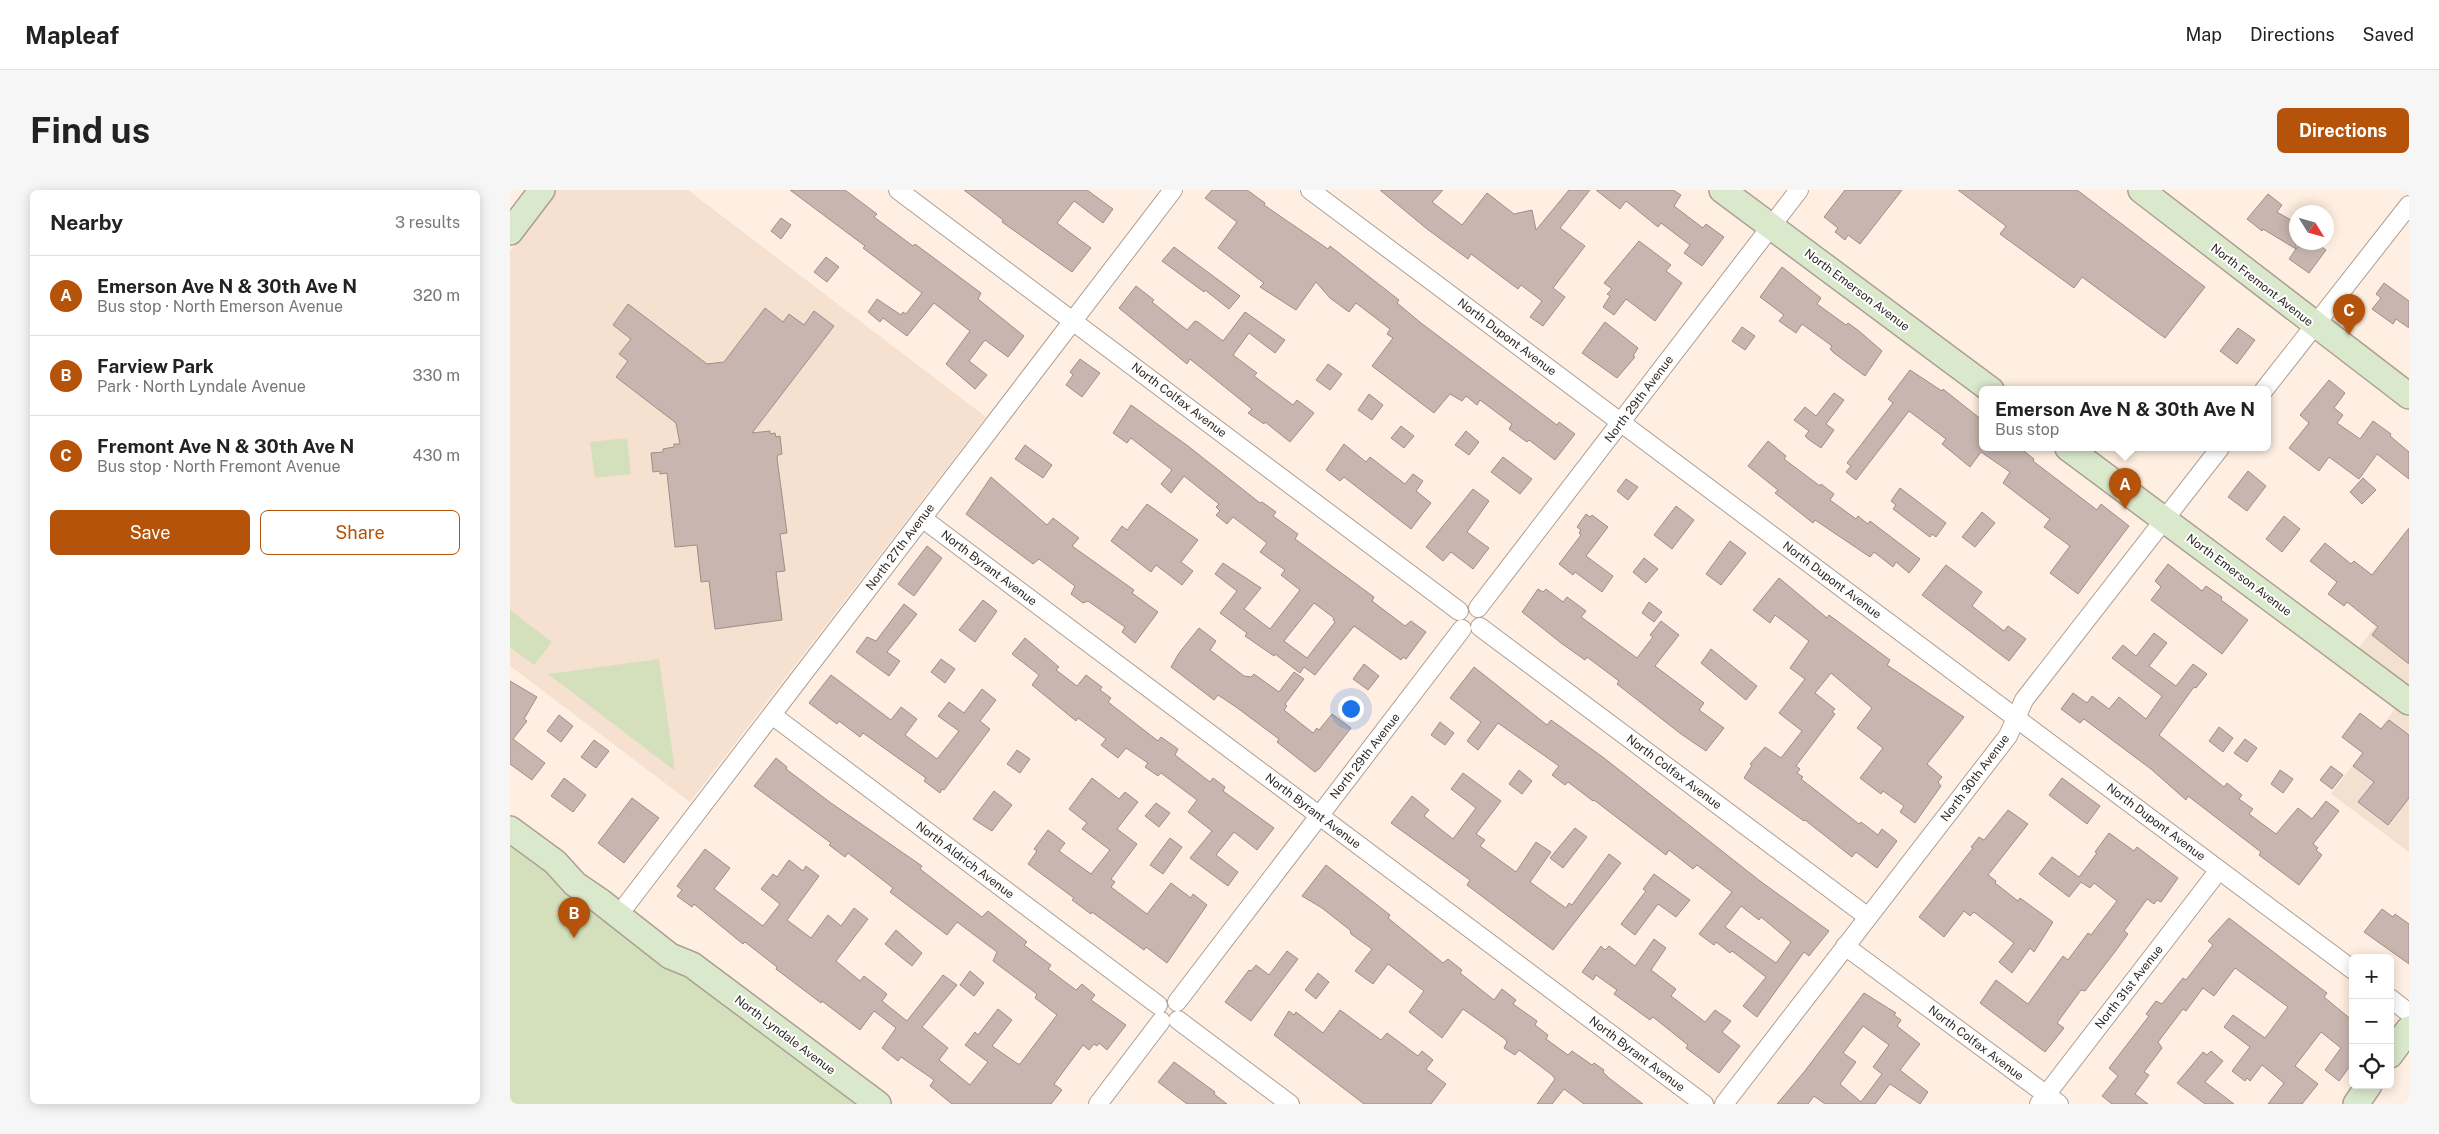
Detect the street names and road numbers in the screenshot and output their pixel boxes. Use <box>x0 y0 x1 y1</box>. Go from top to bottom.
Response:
street label: North Fremont Avenue <box>2208 241 2316 329</box>
street label: North Emerson Avenue <box>1802 246 1912 334</box>
street label: North Dupont Avenue <box>1455 295 1559 379</box>
street label: North 29th Avenue <box>1602 353 1676 445</box>
street label: North Colfax Avenue <box>1129 360 1229 440</box>
street label: North 27th Avenue <box>863 501 937 593</box>
street label: North Byrant Avenue <box>939 528 1040 609</box>
street label: North Emerson Avenue <box>2184 531 2294 619</box>
street label: North Dupont Avenue <box>1780 538 1884 622</box>
street label: North 29th Avenue <box>1327 710 1403 802</box>
street label: North Colfax Avenue <box>1624 732 1724 812</box>
street label: North 30th Avenue <box>1938 732 2012 824</box>
street label: North Byrant Avenue <box>1263 771 1364 852</box>
street label: North Dupont Avenue <box>2104 780 2208 864</box>
street label: North Aldrich Avenue <box>913 819 1017 902</box>
street label: North 31st Avenue <box>2092 942 2166 1031</box>
street label: North Lyndale Avenue <box>732 993 838 1078</box>
street label: North Colfax Avenue <box>1926 1003 2026 1083</box>
street label: North Byrant Avenue <box>1587 1014 1688 1095</box>

